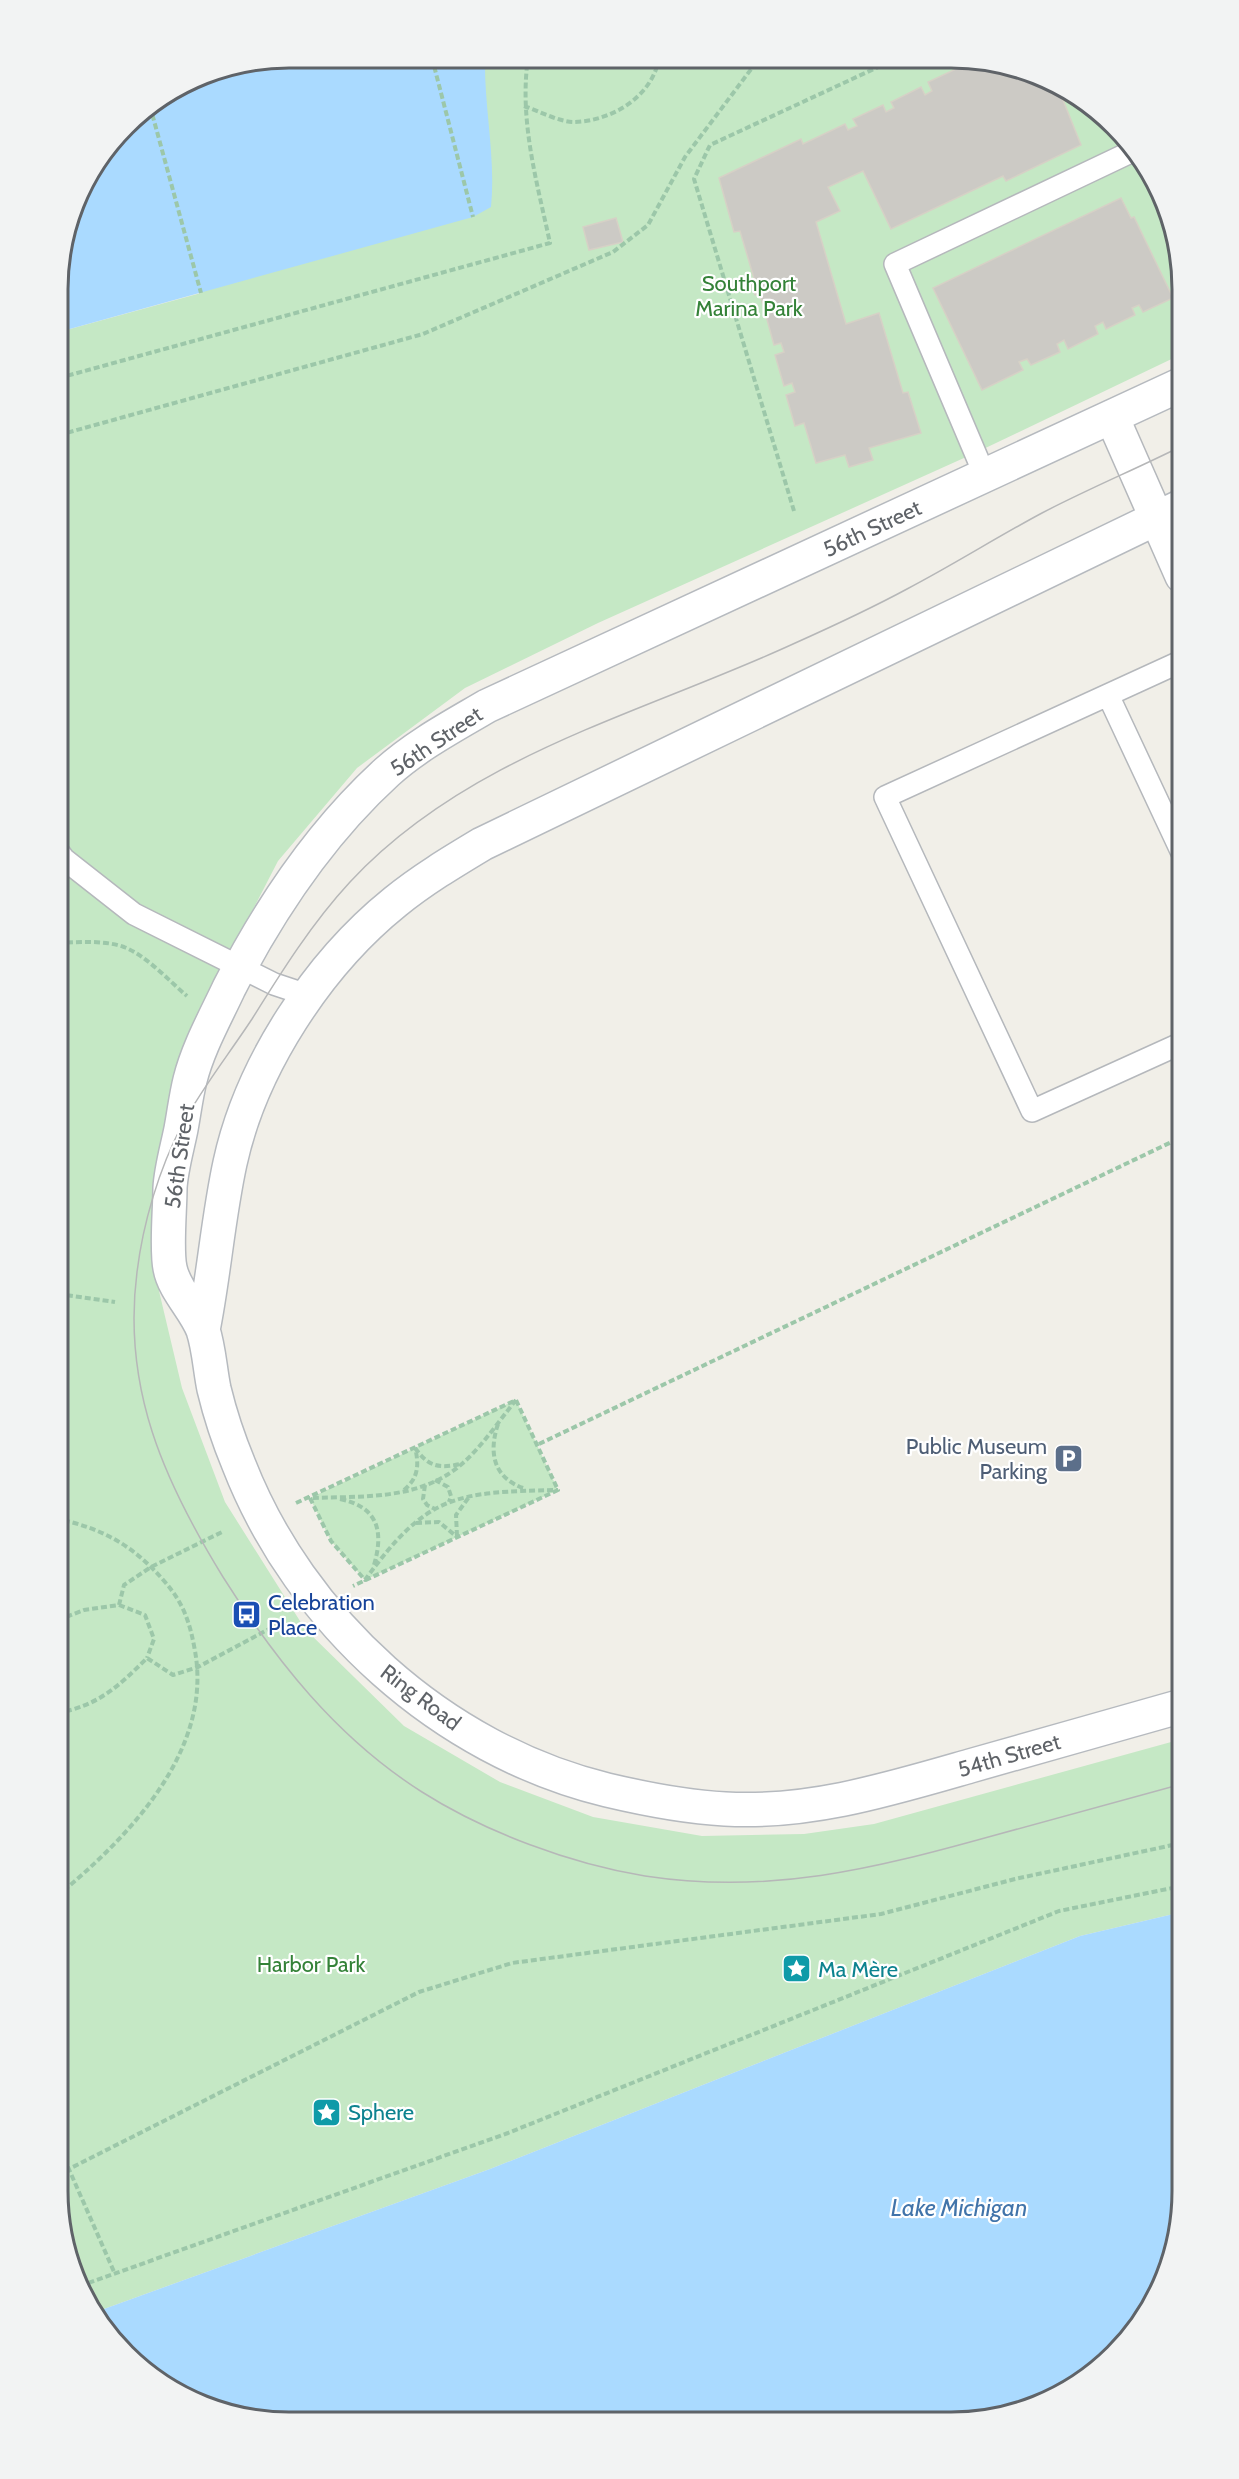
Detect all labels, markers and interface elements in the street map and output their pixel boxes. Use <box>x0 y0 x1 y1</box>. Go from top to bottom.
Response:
park label: Southport Marina Park <box>695 270 803 322</box>
street label: 56th Street <box>819 494 926 563</box>
street label: 56th Street <box>385 700 488 782</box>
street label: 56th Street <box>159 1102 200 1210</box>
place label: Public Museum Parking <box>906 1433 1048 1485</box>
parking icon: Public Museum Parking <box>1052 1443 1084 1475</box>
place label: Celebration Place <box>268 1589 375 1641</box>
bus stop icon: Celebration Place <box>231 1599 263 1631</box>
street label: Ring Road <box>375 1658 466 1736</box>
street label: 54th Street <box>955 1728 1064 1783</box>
park label: Harbor Park <box>257 1951 365 1978</box>
place icon: Ma Mère <box>781 1953 813 1985</box>
place label: Ma Mère <box>818 1956 898 1983</box>
place icon: Sphere <box>311 2096 343 2128</box>
place label: Sphere <box>348 2099 414 2126</box>
water label: Lake Michigan <box>891 2193 1027 2222</box>

